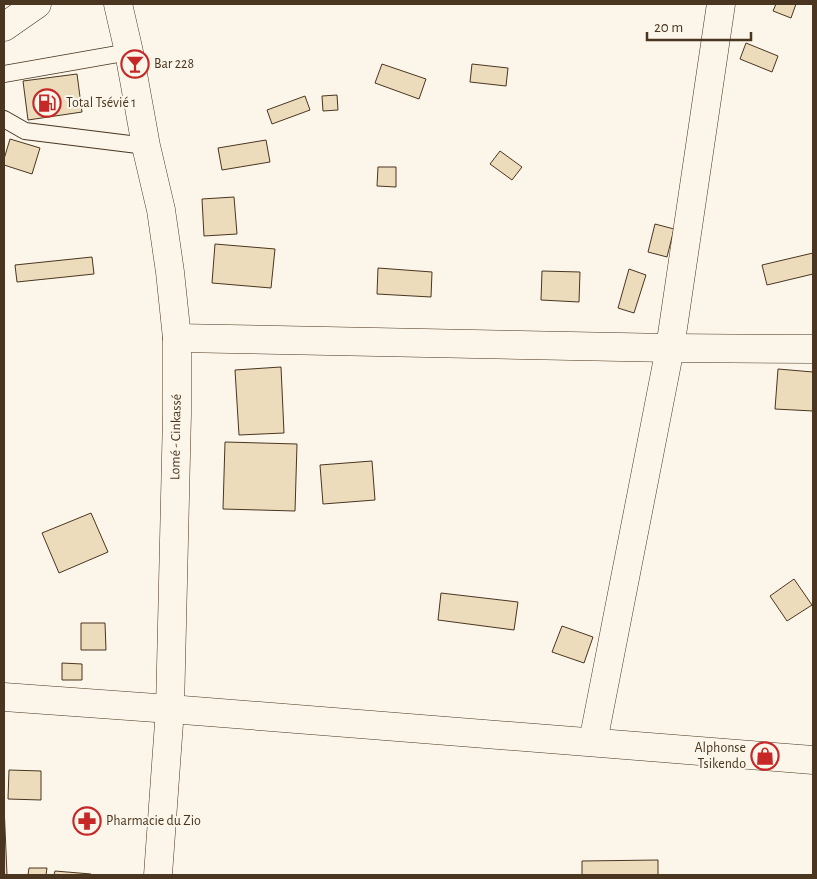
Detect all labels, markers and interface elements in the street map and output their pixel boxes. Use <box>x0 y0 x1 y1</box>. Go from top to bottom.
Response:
scale bar <box>647 10 751 42</box>
text: 20 m <box>654 20 683 35</box>
bar icon: Bar 228 <box>120 49 150 79</box>
place label: Bar 228 <box>154 57 194 71</box>
fuel station icon: Total Tsévié 1 <box>32 88 62 118</box>
place label: Total Tsévié 1 <box>66 96 136 110</box>
street label: Lomé - Cinkassé <box>168 394 184 480</box>
place label: Alphonse Tsikendo <box>694 741 746 771</box>
shop icon: Alphonse Tsikendo <box>750 741 780 771</box>
pharmacy icon: Pharmacie du Zio <box>72 806 102 836</box>
place label: Pharmacie du Zio <box>106 814 201 828</box>

